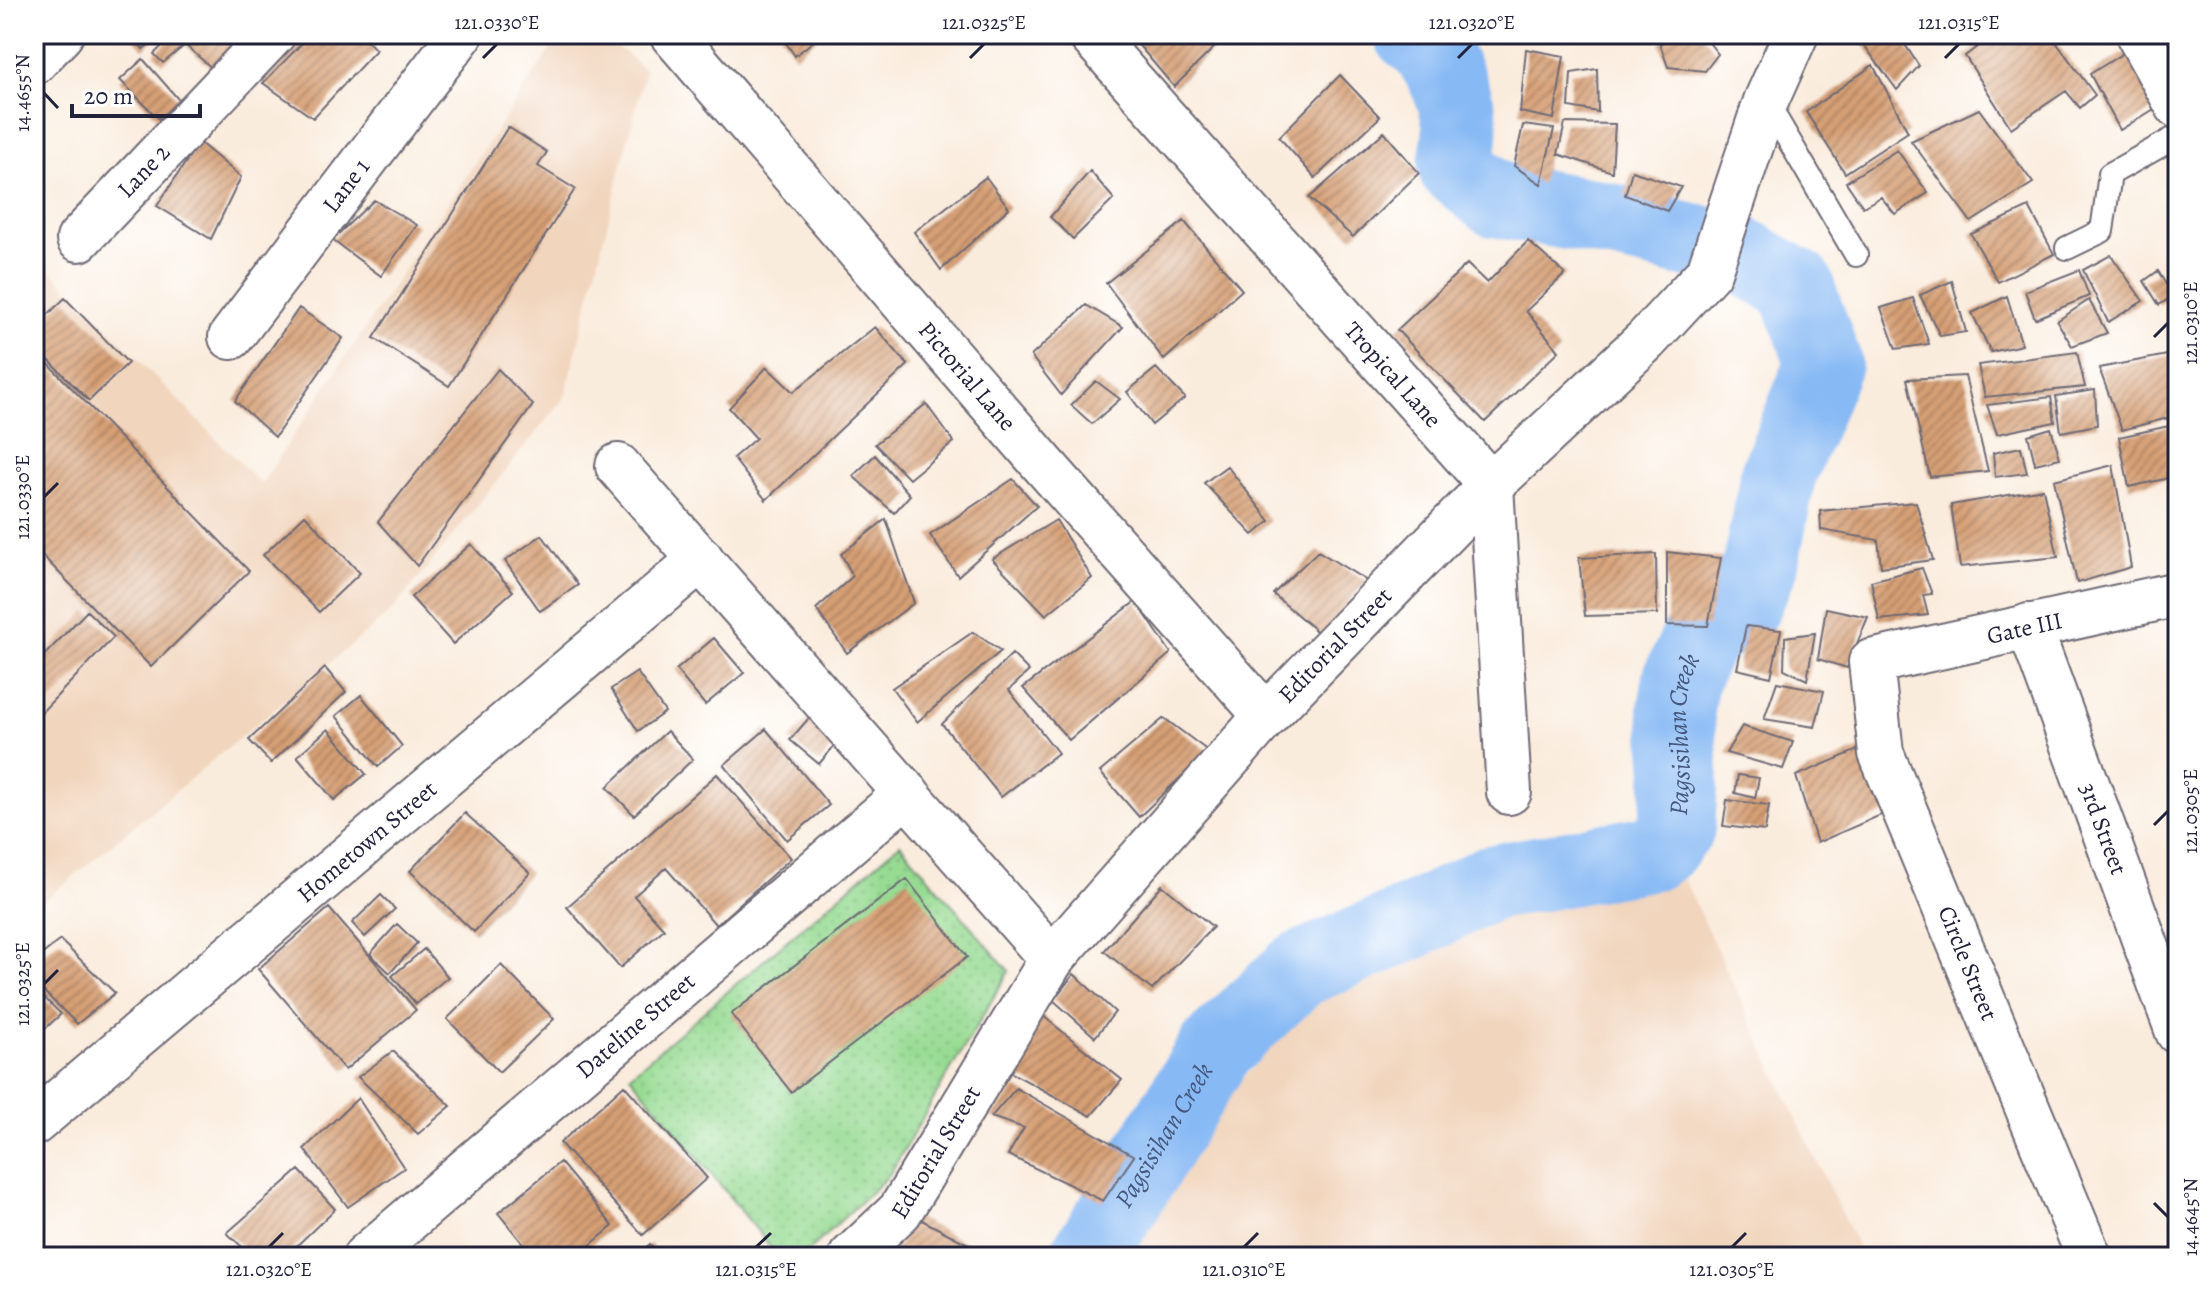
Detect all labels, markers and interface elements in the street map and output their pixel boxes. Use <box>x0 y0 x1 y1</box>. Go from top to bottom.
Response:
text: 121.0330°E <box>454 9 540 36</box>
text: 121.0325°E <box>942 9 1026 36</box>
text: 121.0320°E <box>1429 9 1515 36</box>
text: 121.0315°E <box>1918 9 2000 36</box>
text: 14.4655°N <box>9 54 36 132</box>
scale bar <box>72 68 200 118</box>
text: 20 m <box>84 80 133 112</box>
street label: Lane 2 <box>110 137 177 205</box>
street label: Lane 1 <box>315 152 377 219</box>
text: 121.0310°E <box>2177 281 2204 365</box>
street label: Pictorial Lane <box>911 315 1023 438</box>
street label: Tropical Lane <box>1337 315 1449 435</box>
text: 121.0330°E <box>9 454 36 540</box>
street label: Editorial Street <box>1271 580 1399 710</box>
street label: Gate III <box>1984 604 2065 652</box>
water label: Pagsisihan Creek <box>1658 647 1708 817</box>
text: 121.0305°E <box>2177 768 2204 854</box>
street label: Hometown Street <box>290 773 444 910</box>
street label: 3rd Street <box>2072 778 2135 879</box>
street label: Circle Street <box>1931 901 2005 1025</box>
text: 121.0325°E <box>9 942 36 1026</box>
street label: Dateline Street <box>569 965 702 1085</box>
water label: Pagsisihan Creek <box>1106 1056 1221 1214</box>
street label: Editorial Street <box>883 1080 988 1225</box>
text: 14.4645°N <box>2177 1178 2204 1256</box>
text: 121.0320°E <box>226 1256 312 1283</box>
text: 121.0315°E <box>715 1256 797 1283</box>
text: 121.0310°E <box>1202 1256 1286 1283</box>
text: 121.0305°E <box>1689 1256 1775 1283</box>

